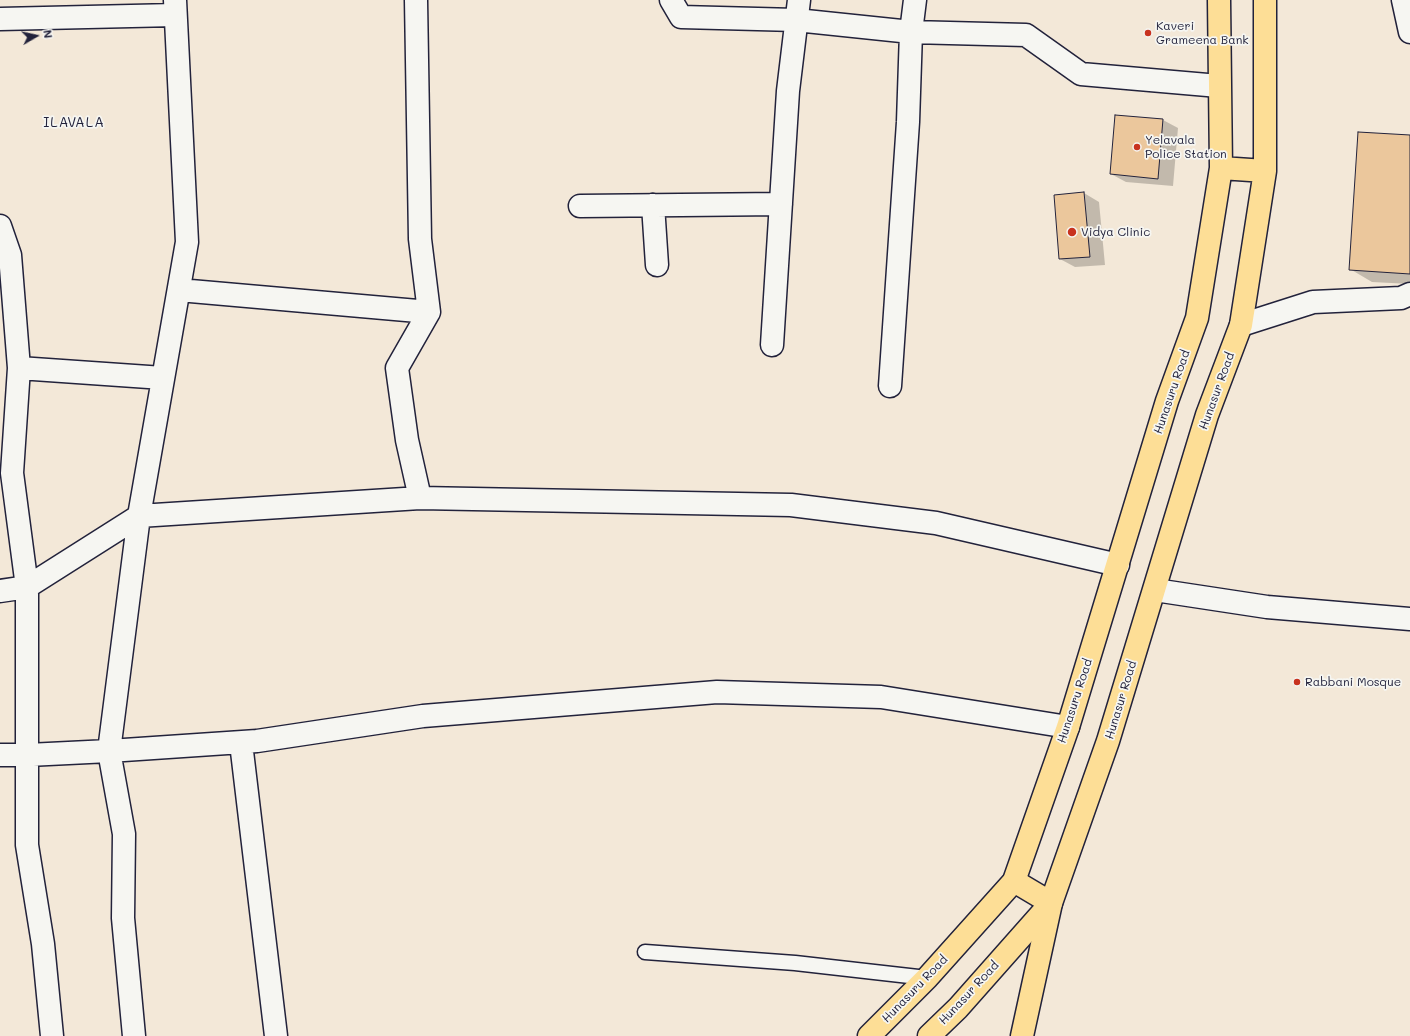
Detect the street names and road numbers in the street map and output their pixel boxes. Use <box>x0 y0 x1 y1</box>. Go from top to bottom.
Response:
street label: Hunasuru Road <box>1151 348 1193 436</box>
street label: Hunasur Road <box>1196 350 1238 432</box>
street label: Hunasuru Road <box>1055 657 1095 745</box>
street label: Hunasur Road <box>1102 659 1140 741</box>
street label: Hunasuru Road <box>879 952 951 1026</box>
street label: Hunasur Road <box>936 958 1002 1028</box>

